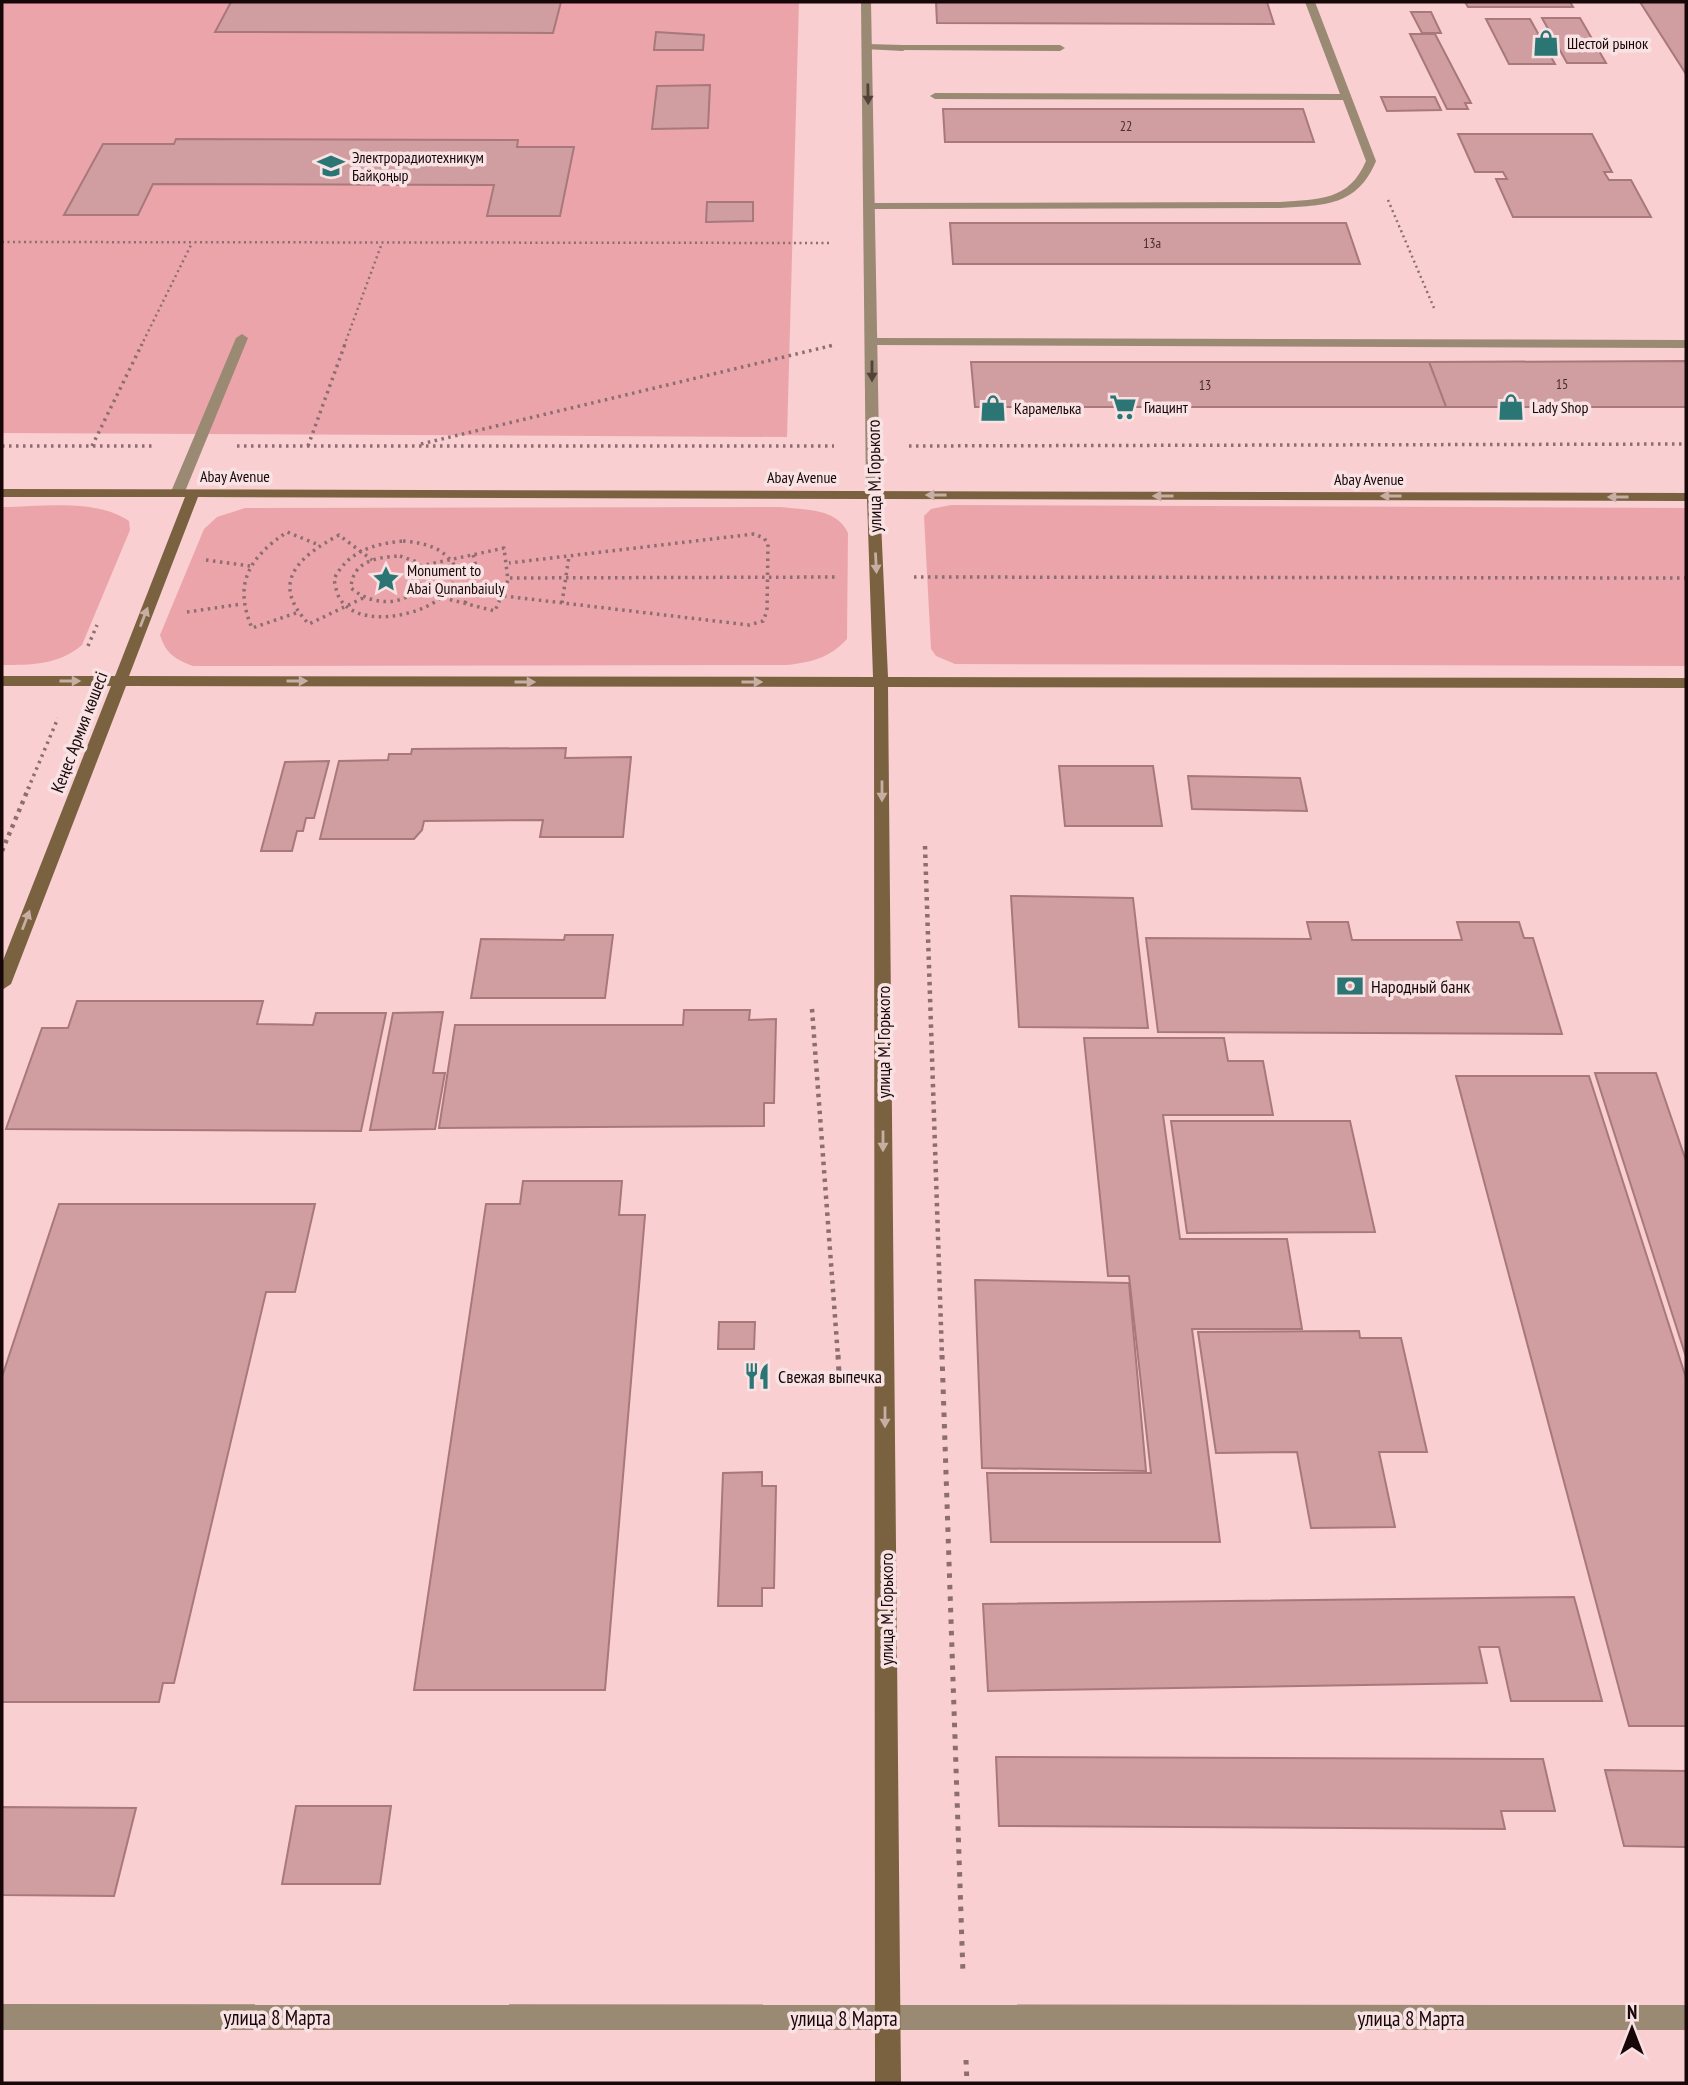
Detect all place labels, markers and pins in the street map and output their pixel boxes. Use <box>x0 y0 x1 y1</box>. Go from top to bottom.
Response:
shop icon: Шестой рынок <box>1531 28 1561 58</box>
place label: Шестой рынок <box>1567 33 1649 53</box>
place label: Электрорадиотехникум Байқоңыр <box>352 147 484 185</box>
school or university icon: Электрорадиотехникум Байқоңыр <box>316 151 346 181</box>
supermarket icon: Гиацинт <box>1108 392 1138 422</box>
shop icon: Lady Shop <box>1496 392 1526 422</box>
shop icon: Карамелька <box>978 393 1008 423</box>
place label: Гиацинт <box>1144 397 1189 417</box>
place label: Lady Shop <box>1532 397 1588 417</box>
place label: Карамелька <box>1014 398 1082 418</box>
place label: Monument to Abai Qunanbaiuly <box>407 560 504 598</box>
place icon: Monument to Abai Qunanbaiuly <box>371 564 401 594</box>
bank icon: Народный банк <box>1335 971 1365 1001</box>
place label: Народный банк <box>1371 975 1470 998</box>
restaurant icon: Свежая выпечка <box>742 1361 772 1391</box>
place label: Свежая выпечка <box>778 1365 882 1388</box>

